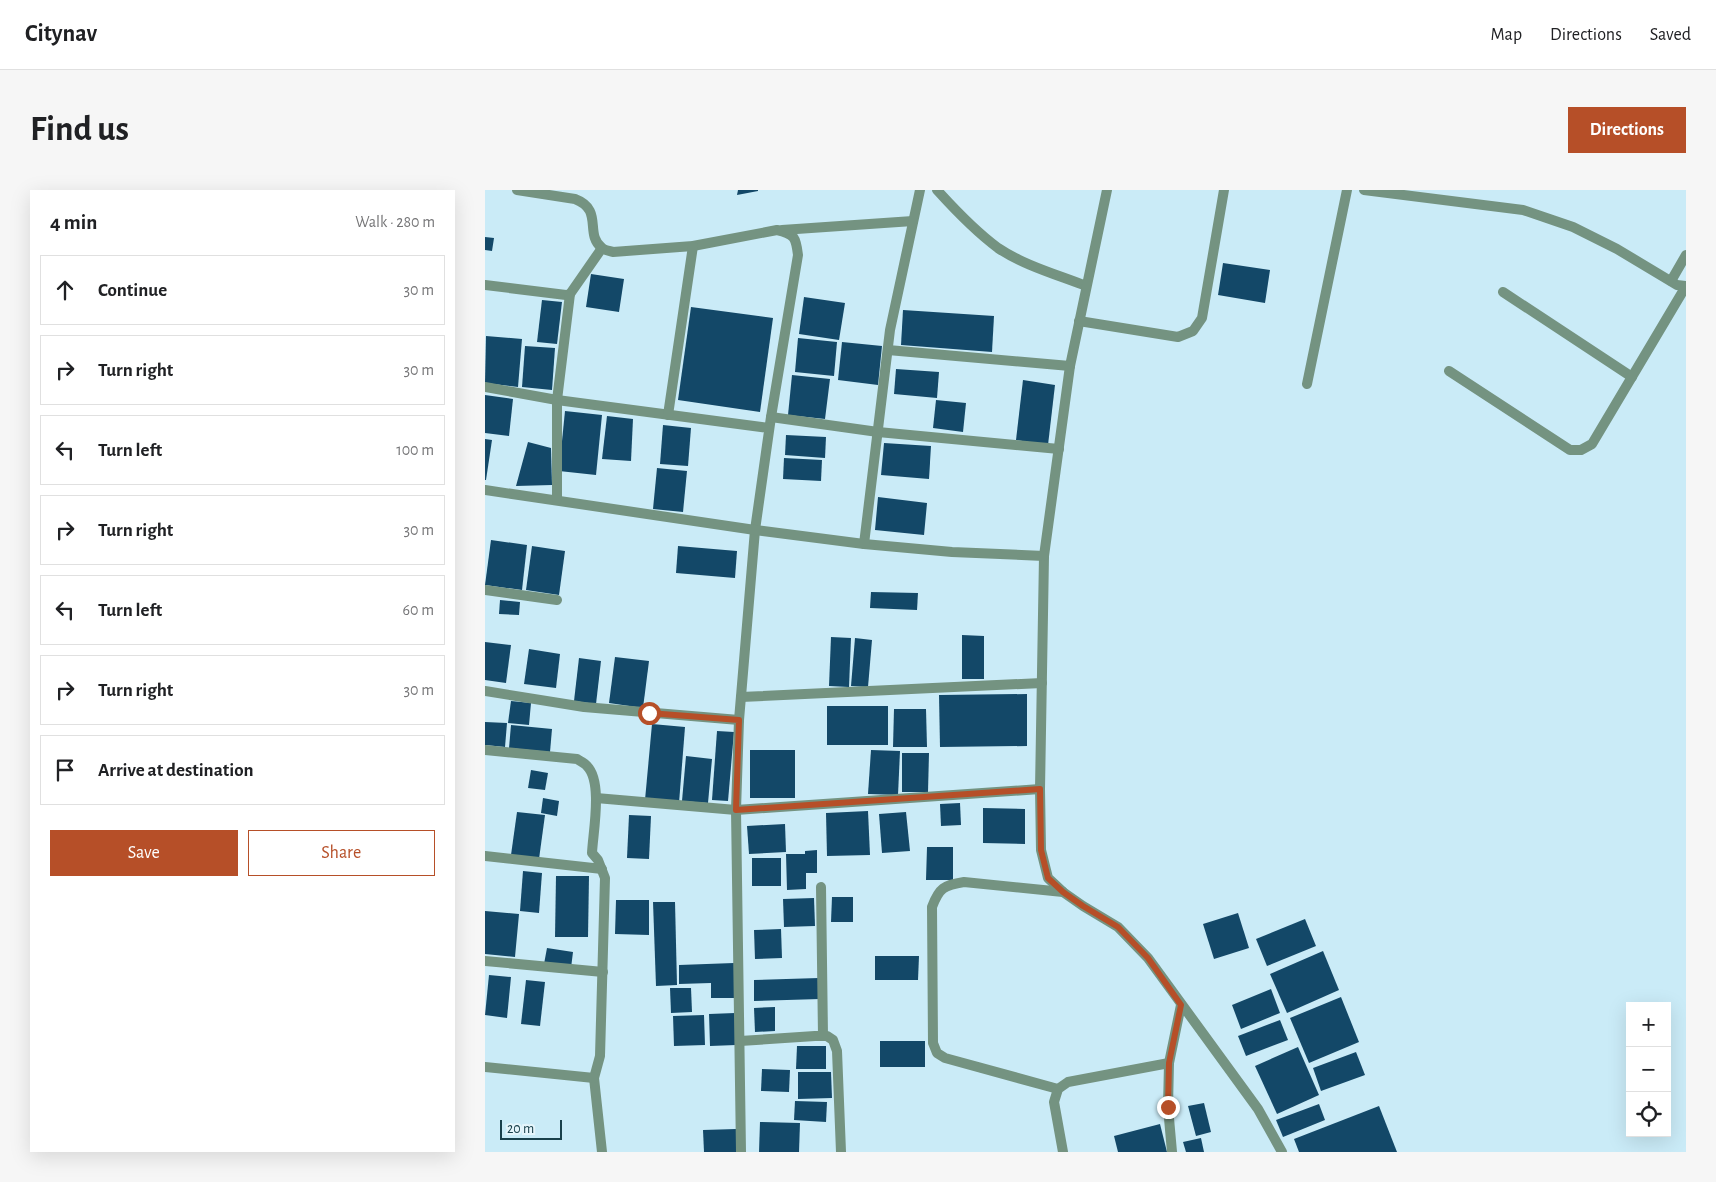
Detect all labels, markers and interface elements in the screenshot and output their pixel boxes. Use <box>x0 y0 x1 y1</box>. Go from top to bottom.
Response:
text: Citynav <box>25 22 97 46</box>
text: Map <box>1491 26 1522 44</box>
text: Directions <box>1550 26 1622 44</box>
text: Saved <box>1650 26 1691 44</box>
button: Directions <box>1568 107 1686 153</box>
text: Find us <box>30 112 129 147</box>
text: 4 min <box>50 212 97 233</box>
text: Walk · 280 m <box>355 214 435 230</box>
icon: ahead <box>51 276 79 304</box>
text: Continue <box>98 281 167 300</box>
text: 30 m <box>404 282 434 298</box>
icon: right <box>51 356 79 384</box>
text: Turn right <box>98 361 173 380</box>
text: 30 m <box>404 362 434 378</box>
icon: left <box>51 436 79 464</box>
text: Turn left <box>98 441 162 460</box>
text: 100 m <box>396 442 434 458</box>
icon: right <box>51 516 79 544</box>
text: Turn right <box>98 521 173 540</box>
text: 30 m <box>404 522 434 538</box>
icon: left <box>51 596 79 624</box>
text: Turn left <box>98 601 162 620</box>
text: 60 m <box>403 602 434 618</box>
icon: right <box>51 676 79 704</box>
text: Turn right <box>98 681 173 700</box>
text: 30 m <box>404 682 434 698</box>
route start <box>638 702 661 725</box>
icon: arrive <box>51 756 79 784</box>
text: Arrive at destination <box>98 761 254 780</box>
button: Save <box>50 830 238 876</box>
button: Share <box>248 830 435 876</box>
map controls <box>1626 1002 1671 1137</box>
button: + <box>1626 1002 1671 1047</box>
button: − <box>1626 1047 1671 1092</box>
button: locate <box>1626 1092 1671 1137</box>
route end <box>1157 1096 1180 1119</box>
scale bar <box>500 1117 563 1140</box>
text: 20 m <box>507 1122 534 1136</box>

